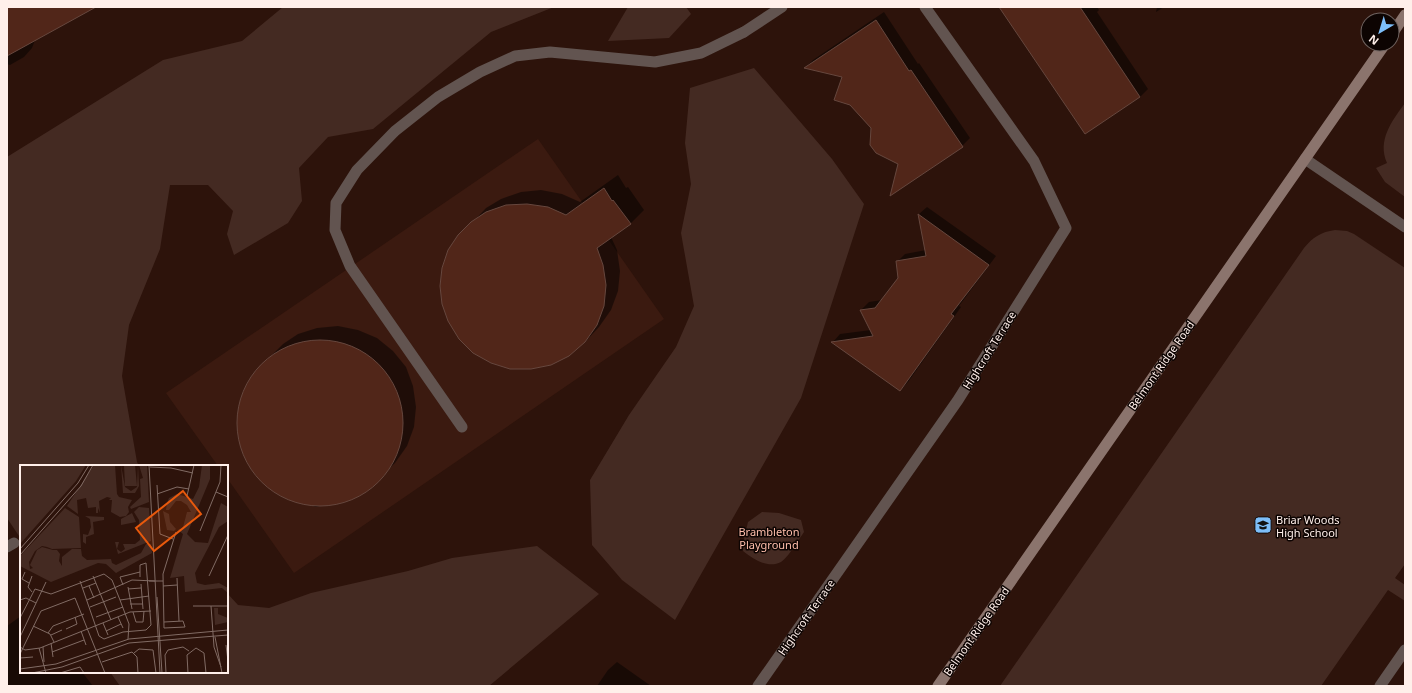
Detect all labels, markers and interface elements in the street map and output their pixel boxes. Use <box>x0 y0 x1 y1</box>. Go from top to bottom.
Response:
north arrow <box>1360 12 1400 52</box>
text: N <box>1365 32 1382 49</box>
street label: Highcroft Terrace <box>959 308 1019 392</box>
street label: Belmont Ridge Road <box>1125 318 1197 412</box>
inset map <box>20 465 228 673</box>
place label: Briar Woods High School <box>1276 512 1339 540</box>
school or university icon: Briar Woods High School <box>1253 515 1273 535</box>
park label: Brambleton Playground <box>738 524 800 552</box>
street label: Highcroft Terrace <box>774 576 838 658</box>
street label: Belmont Ridge Road <box>940 584 1012 678</box>

